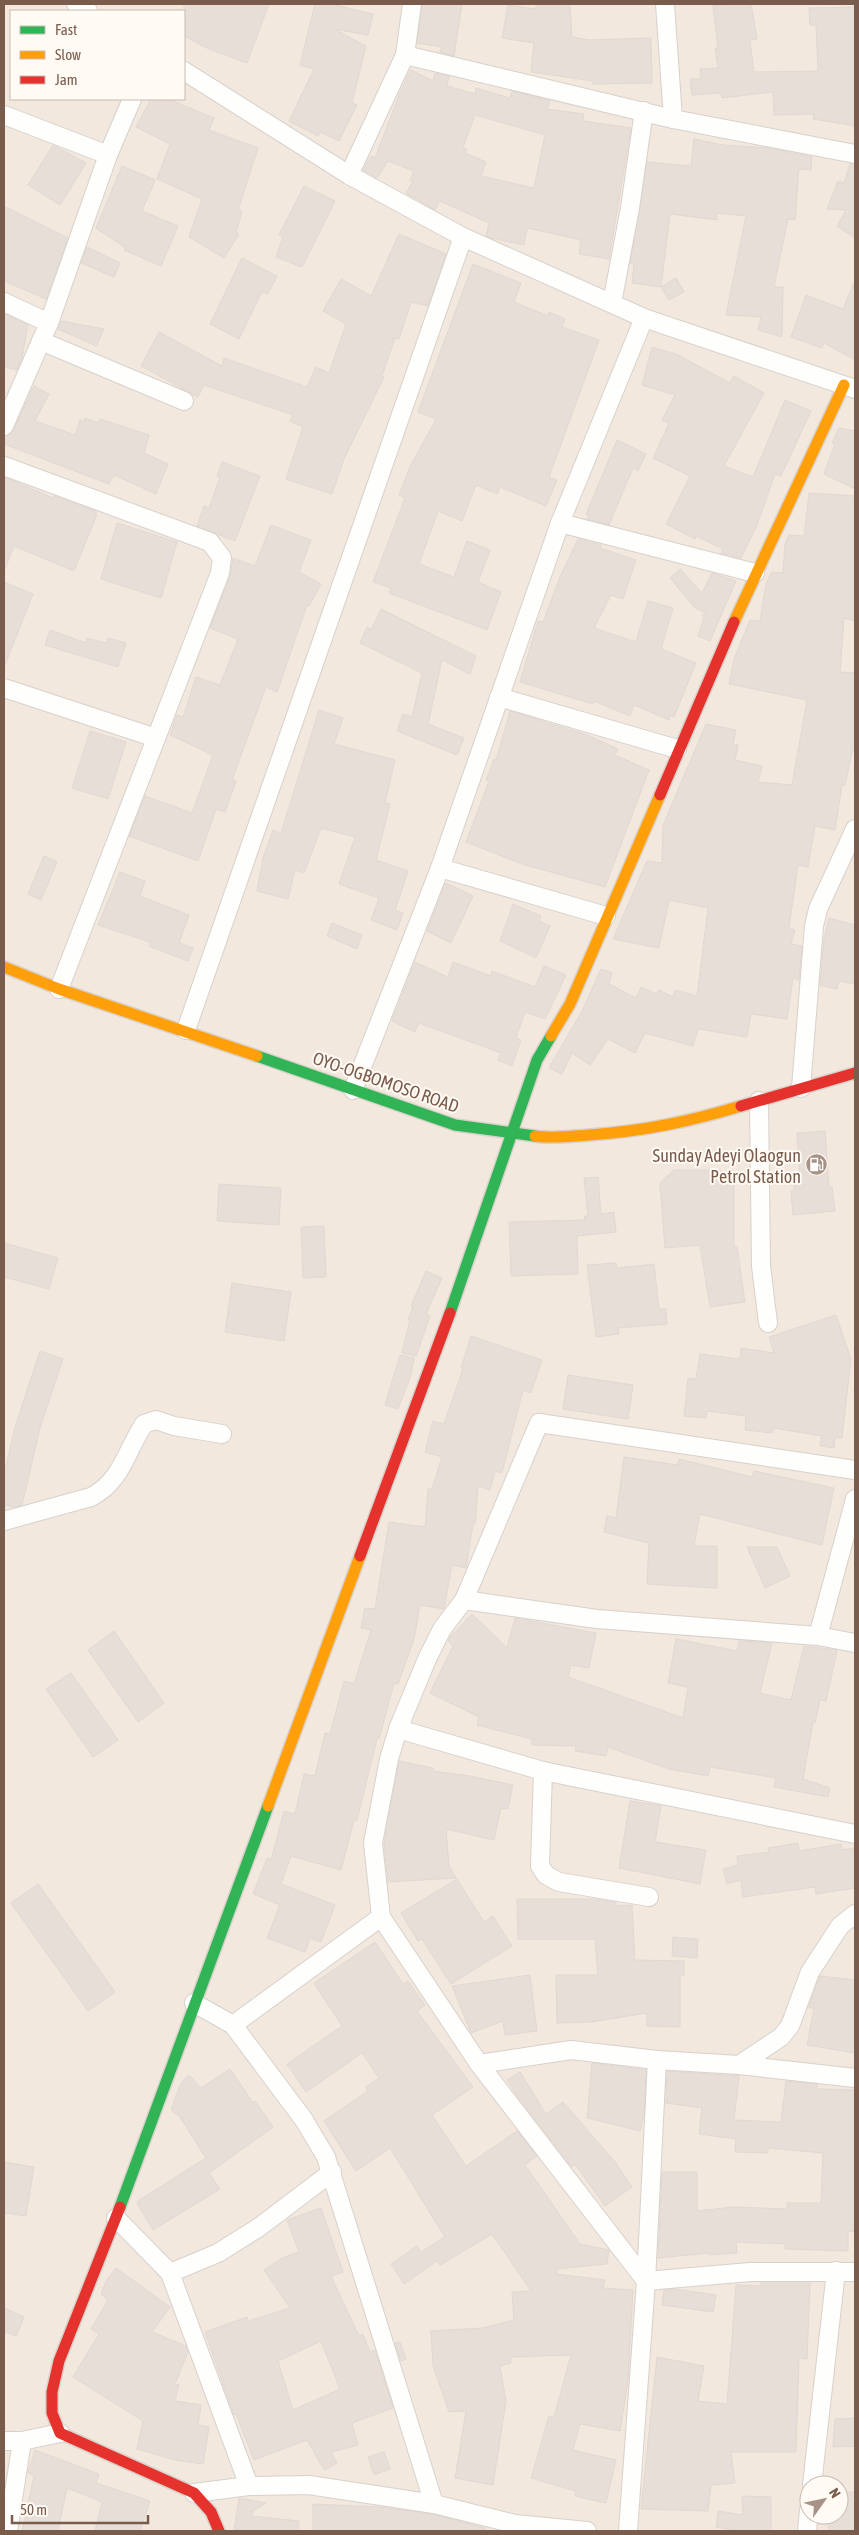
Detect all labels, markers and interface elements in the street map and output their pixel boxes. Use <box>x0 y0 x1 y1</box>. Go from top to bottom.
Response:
legend <box>10 10 185 100</box>
text: Fast <box>55 21 77 38</box>
text: Slow <box>55 46 81 63</box>
text: Jam <box>55 71 78 88</box>
street label: OYO-OGBOMOSO ROAD <box>310 1047 462 1117</box>
place label: Sunday Adeyi Olaogun Petrol Station <box>653 1145 801 1187</box>
fuel station icon: Sunday Adeyi Olaogun Petrol Station <box>805 1153 829 1177</box>
north arrow <box>799 2475 849 2525</box>
text: N <box>826 2485 844 2501</box>
scale bar <box>12 2492 149 2524</box>
text: 50 m <box>20 2501 47 2518</box>

